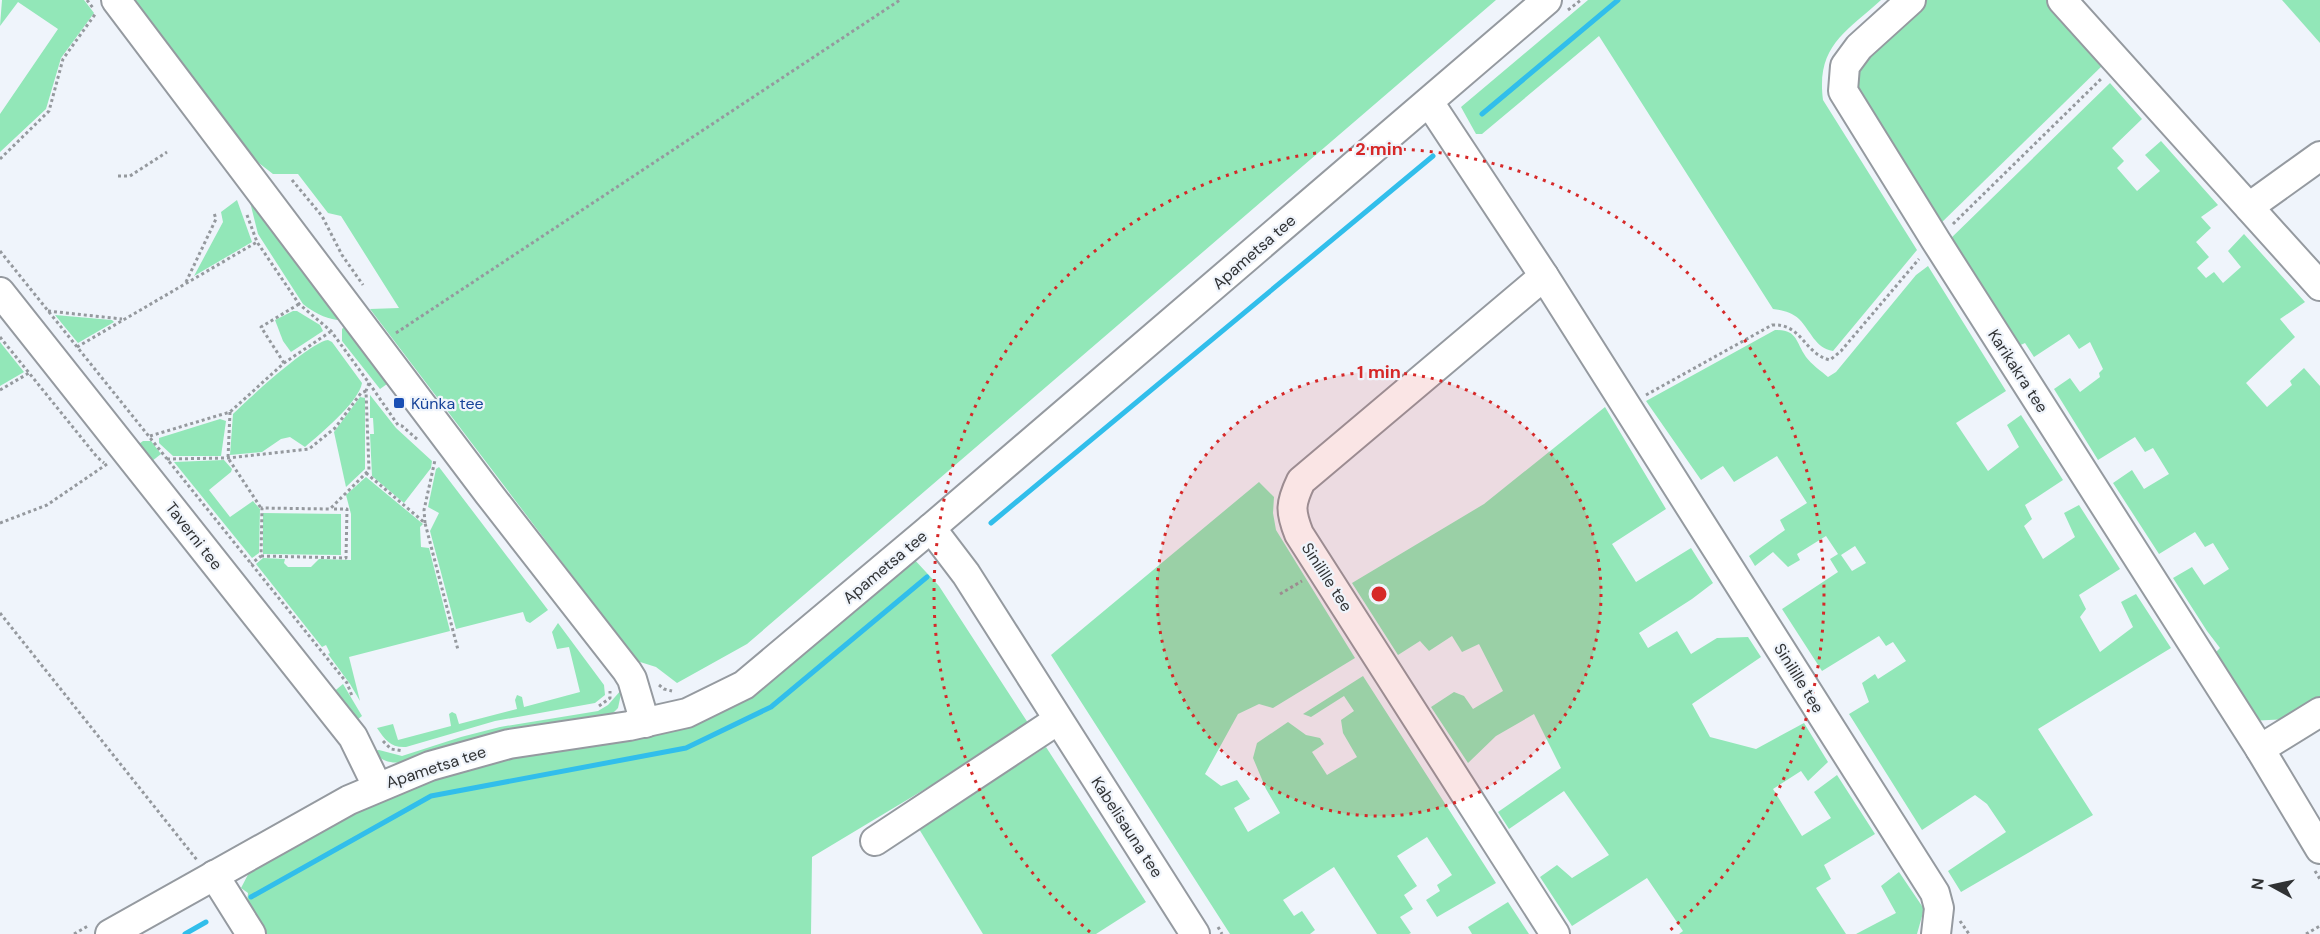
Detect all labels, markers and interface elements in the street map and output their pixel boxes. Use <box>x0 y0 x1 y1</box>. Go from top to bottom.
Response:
text: 2 min <box>1355 137 1403 161</box>
street label: Apametsa tee <box>1208 210 1300 294</box>
street label: Karikakra tee <box>1983 325 2053 417</box>
text: 1 min <box>1357 360 1401 384</box>
place label: Künka tee <box>411 393 484 414</box>
marker: Künka tee <box>392 396 406 410</box>
street label: Taverni tee <box>161 498 227 574</box>
street label: Apametsa tee <box>838 526 932 608</box>
street label: Sinilille tee <box>1297 538 1357 616</box>
centre of rings <box>1369 584 1389 604</box>
street label: Sinilille tee <box>1769 639 1829 717</box>
street label: Apametsa tee <box>383 741 489 793</box>
street label: Kabelisauna tee <box>1086 772 1168 882</box>
north arrow <box>2242 856 2302 916</box>
text: N <box>2246 877 2269 891</box>

